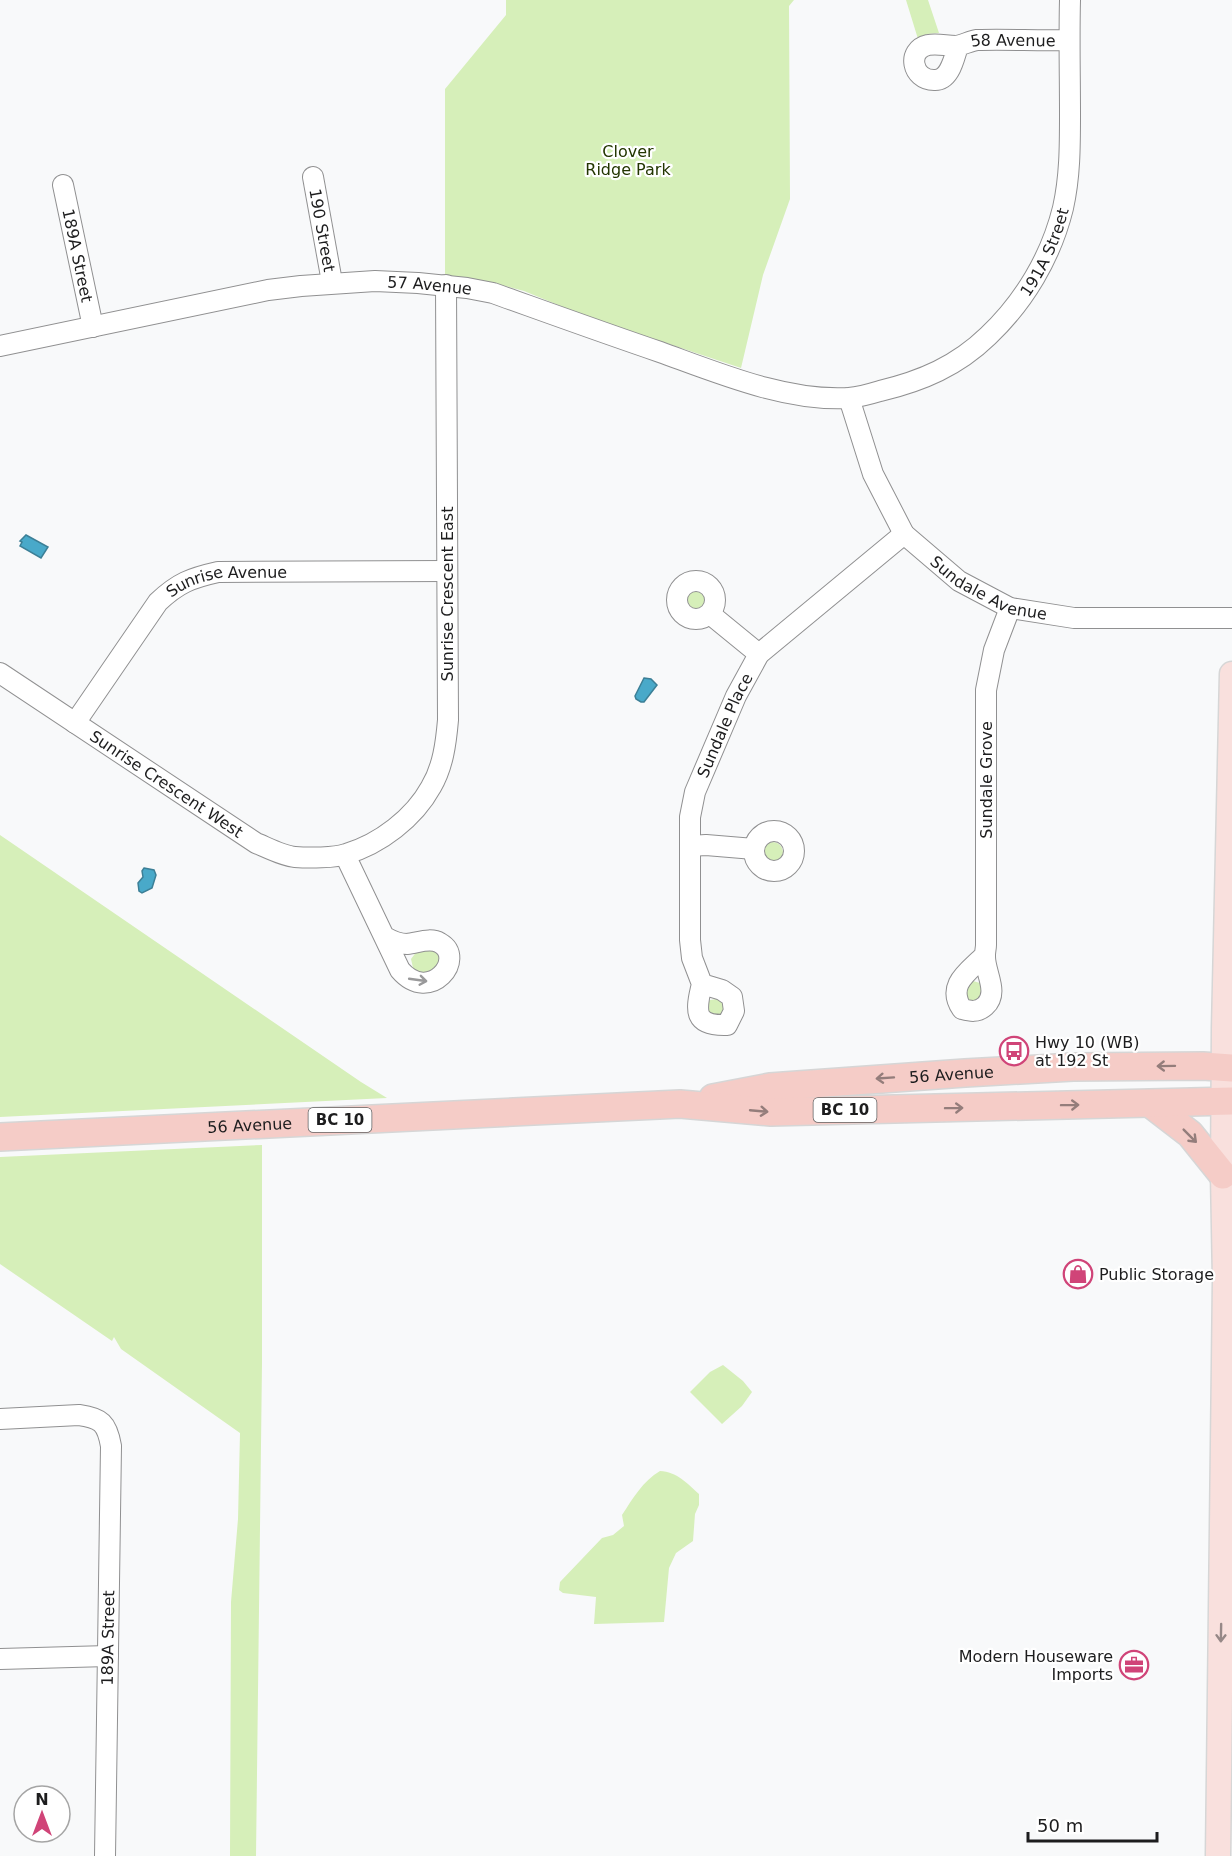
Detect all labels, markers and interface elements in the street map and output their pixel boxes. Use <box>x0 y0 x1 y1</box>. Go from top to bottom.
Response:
street label: 58 Avenue <box>969 30 1056 51</box>
park label: Clover Ridge Park <box>585 142 671 179</box>
street label: 190 Street <box>306 187 339 273</box>
street label: 191A Street <box>1016 206 1072 300</box>
street label: 189A Street <box>59 207 97 304</box>
street label: 57 Avenue <box>387 272 474 298</box>
street label: Sunrise Crescent East <box>438 507 457 681</box>
street label: Sundale Avenue <box>927 552 1048 623</box>
street label: Sunrise Avenue <box>162 562 287 601</box>
street label: Sundale Place <box>693 670 756 780</box>
street label: Sundale Grove <box>977 721 996 839</box>
street label: Sunrise Crescent West <box>86 726 247 841</box>
one-way arrow <box>408 975 427 986</box>
place label: Hwy 10 (WB) at 192 St <box>1035 1033 1139 1070</box>
bus stop icon: Hwy 10 (WB) at 192 St <box>998 1035 1030 1067</box>
one-way arrow <box>1156 1060 1176 1072</box>
street label: 56 Avenue <box>908 1062 994 1086</box>
one-way arrow <box>876 1073 896 1084</box>
road number: BC 10 <box>814 1098 876 1122</box>
one-way arrow <box>1060 1100 1080 1111</box>
one-way arrow <box>943 1102 963 1114</box>
one-way arrow <box>748 1106 768 1117</box>
road number: BC 10 <box>308 1108 372 1132</box>
street label: 56 Avenue <box>207 1113 293 1136</box>
one-way arrow <box>1183 1129 1198 1144</box>
shop icon: Public Storage <box>1062 1258 1094 1290</box>
place label: Public Storage <box>1099 1265 1214 1284</box>
street label: 189A Street <box>98 1590 118 1686</box>
one-way arrow <box>1215 1622 1227 1642</box>
place label: Modern Houseware Imports <box>959 1647 1113 1684</box>
office icon: Modern Houseware Imports <box>1118 1649 1150 1681</box>
north arrow <box>12 1784 72 1844</box>
text: N <box>35 1790 49 1809</box>
scale bar <box>1028 1805 1157 1843</box>
text: 50 m <box>1037 1815 1083 1836</box>

